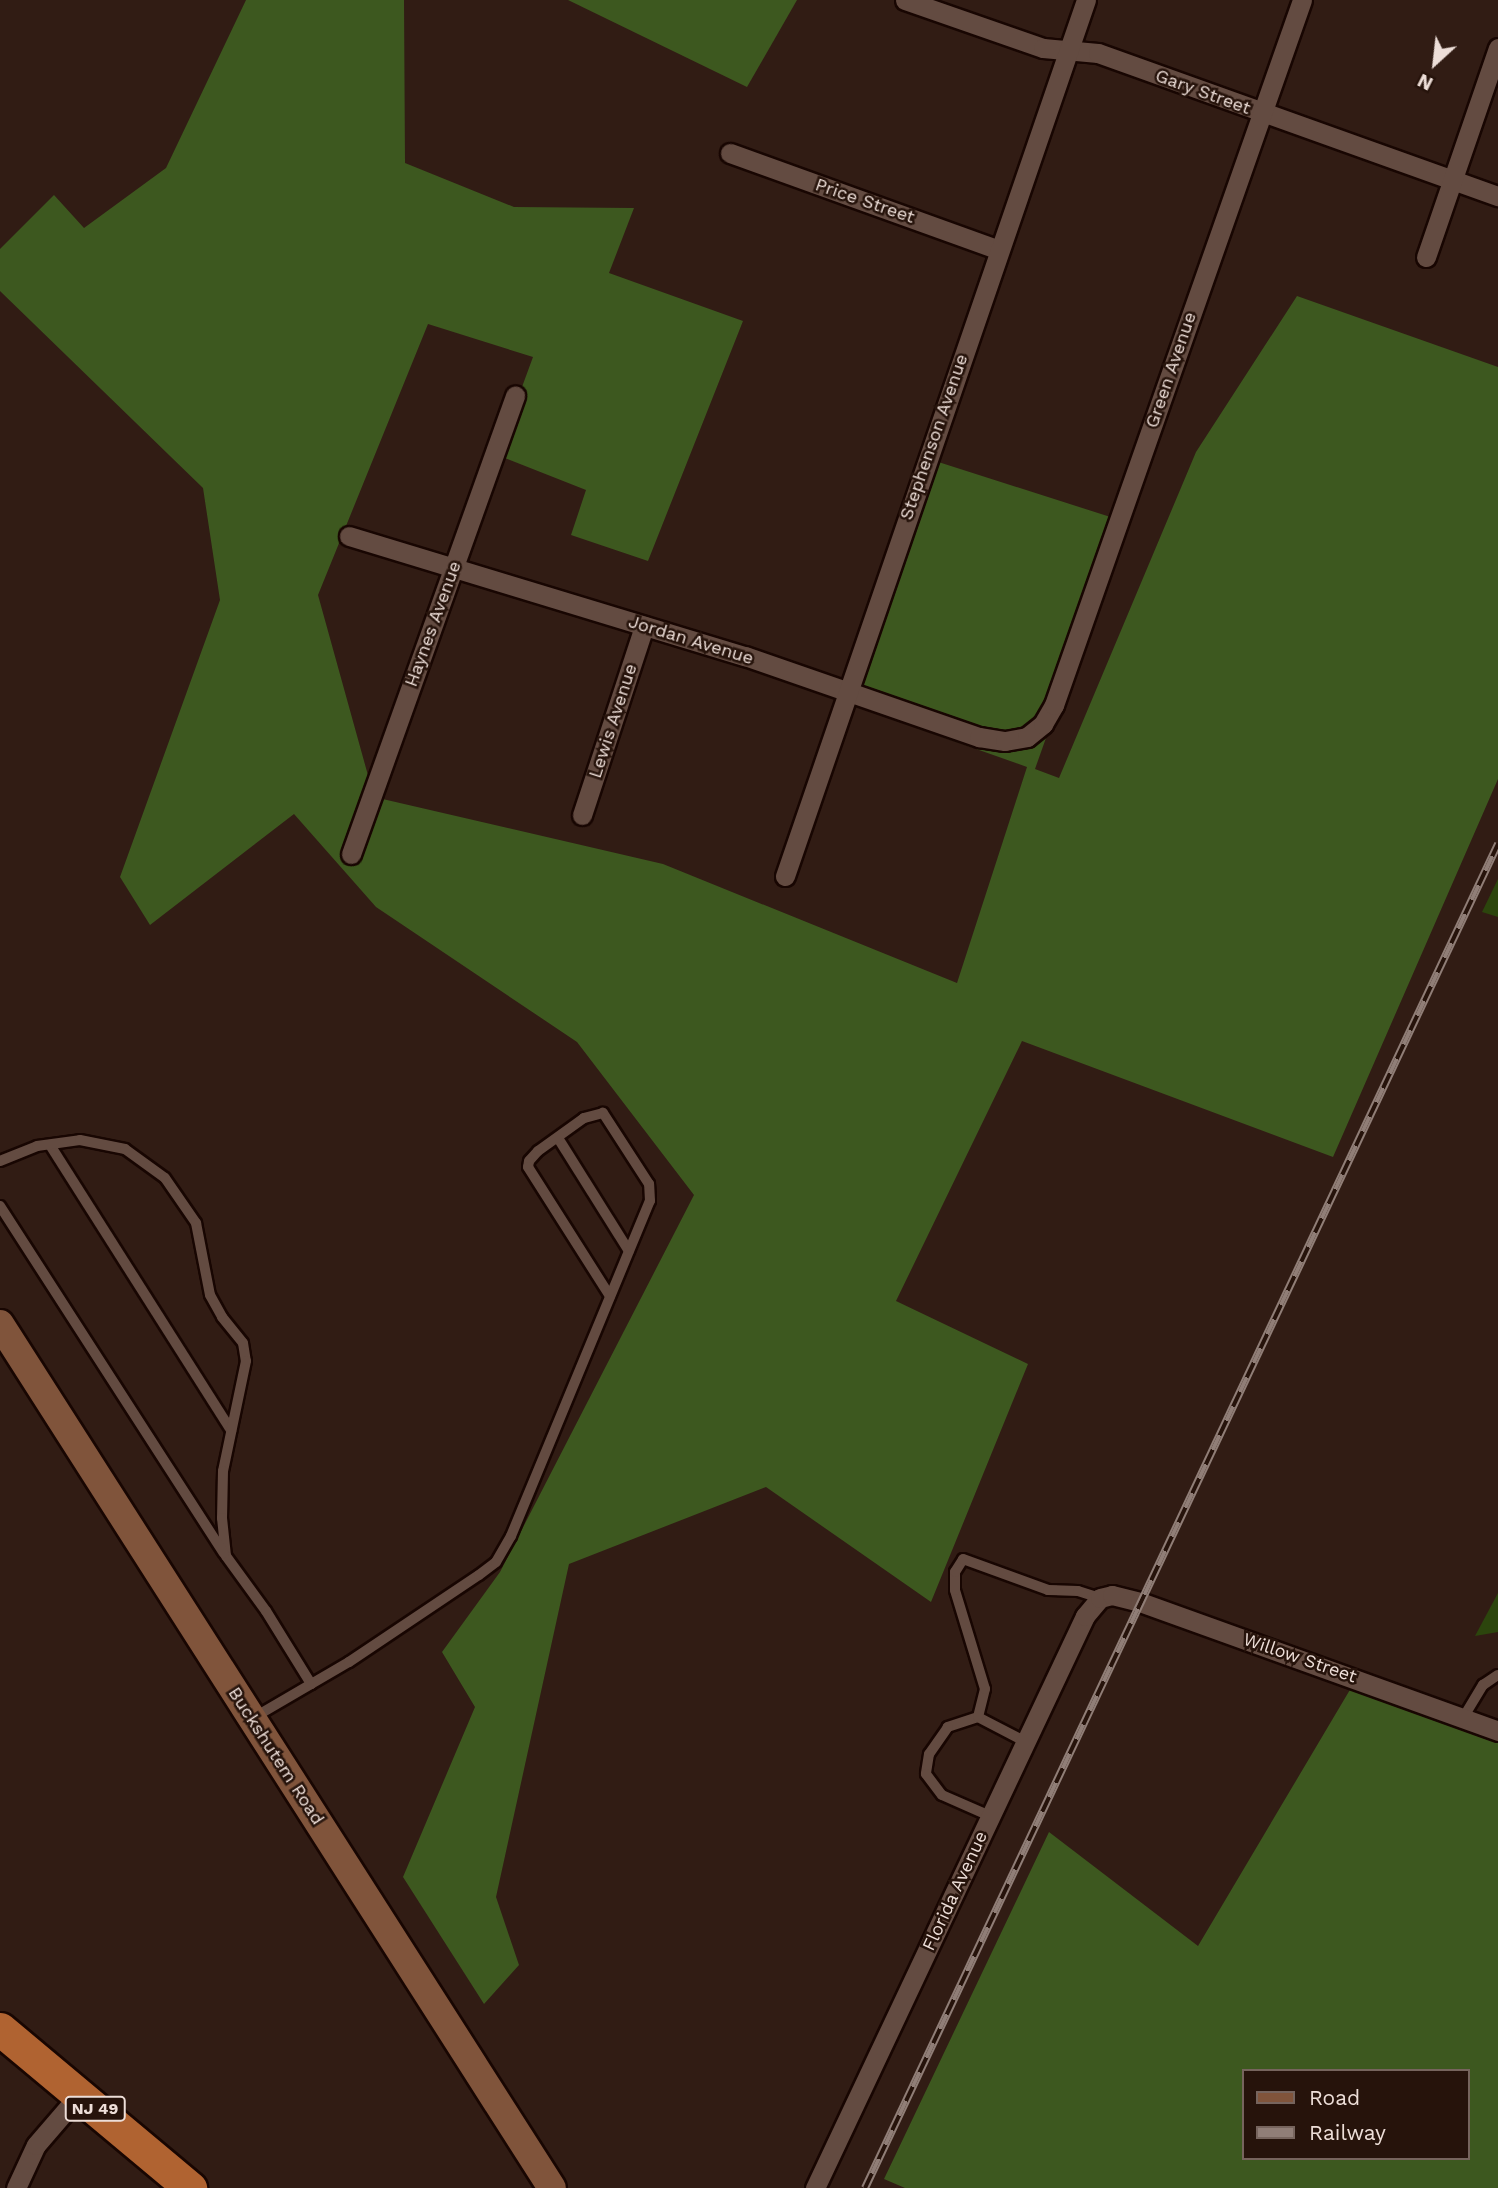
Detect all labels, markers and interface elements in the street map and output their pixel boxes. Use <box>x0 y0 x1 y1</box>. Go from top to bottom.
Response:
north arrow <box>1400 28 1470 98</box>
street label: Gary Street <box>1152 65 1254 119</box>
text: N <box>1414 69 1437 96</box>
street label: Price Street <box>812 174 918 228</box>
street label: Green Avenue <box>1141 309 1201 431</box>
street label: Stephenson Avenue <box>895 351 973 523</box>
street label: Haynes Avenue <box>400 558 466 690</box>
street label: Jordan Avenue <box>626 611 756 669</box>
street label: Lewis Avenue <box>584 661 642 781</box>
street label: Willow Street <box>1240 1628 1360 1688</box>
street label: Buckshutem Road <box>223 1683 329 1829</box>
street label: Florida Avenue <box>918 1827 992 1955</box>
legend <box>1242 2069 1470 2160</box>
text: Road <box>1309 2085 1360 2110</box>
road number: NJ 49 <box>64 2096 126 2122</box>
text: Railway <box>1309 2120 1386 2145</box>

